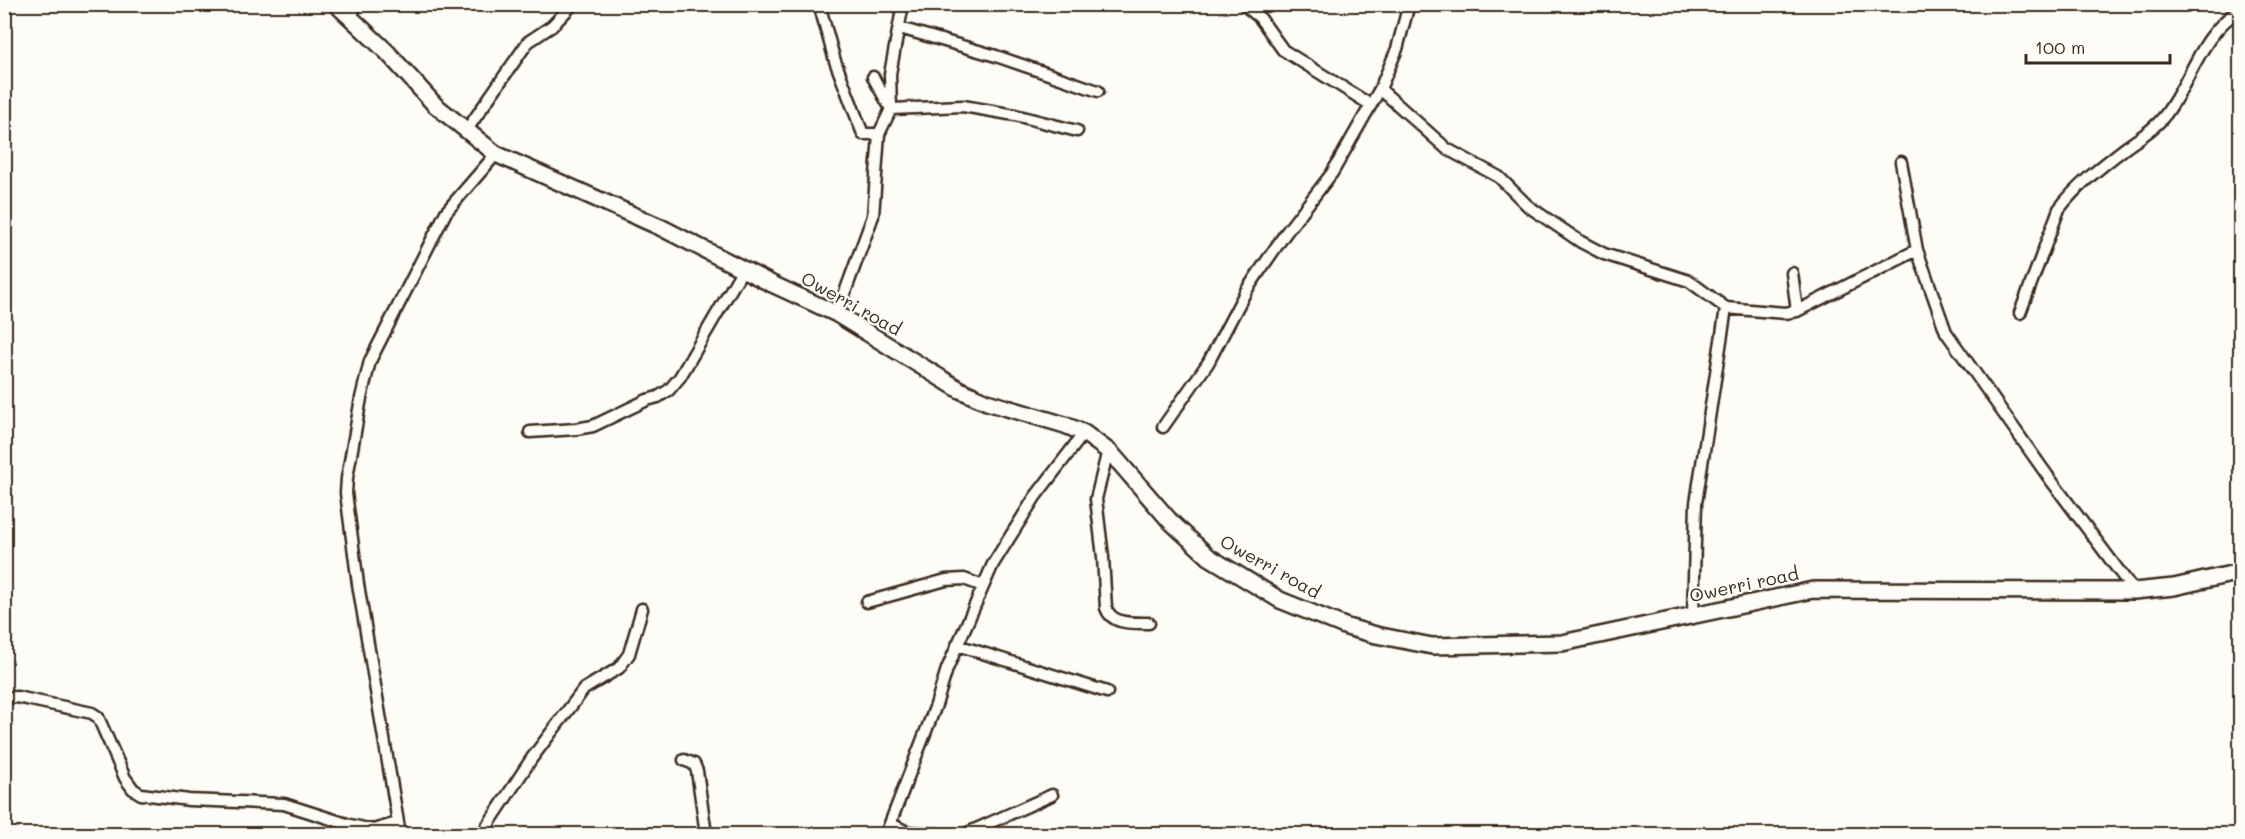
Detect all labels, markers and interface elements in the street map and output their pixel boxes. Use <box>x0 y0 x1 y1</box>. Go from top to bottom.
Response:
scale bar <box>2026 27 2170 65</box>
text: 100 m <box>2035 35 2085 59</box>
street label: Owerri road <box>797 266 906 341</box>
street label: Owerri road <box>1216 529 1325 604</box>
street label: Owerri road <box>1687 561 1801 607</box>

